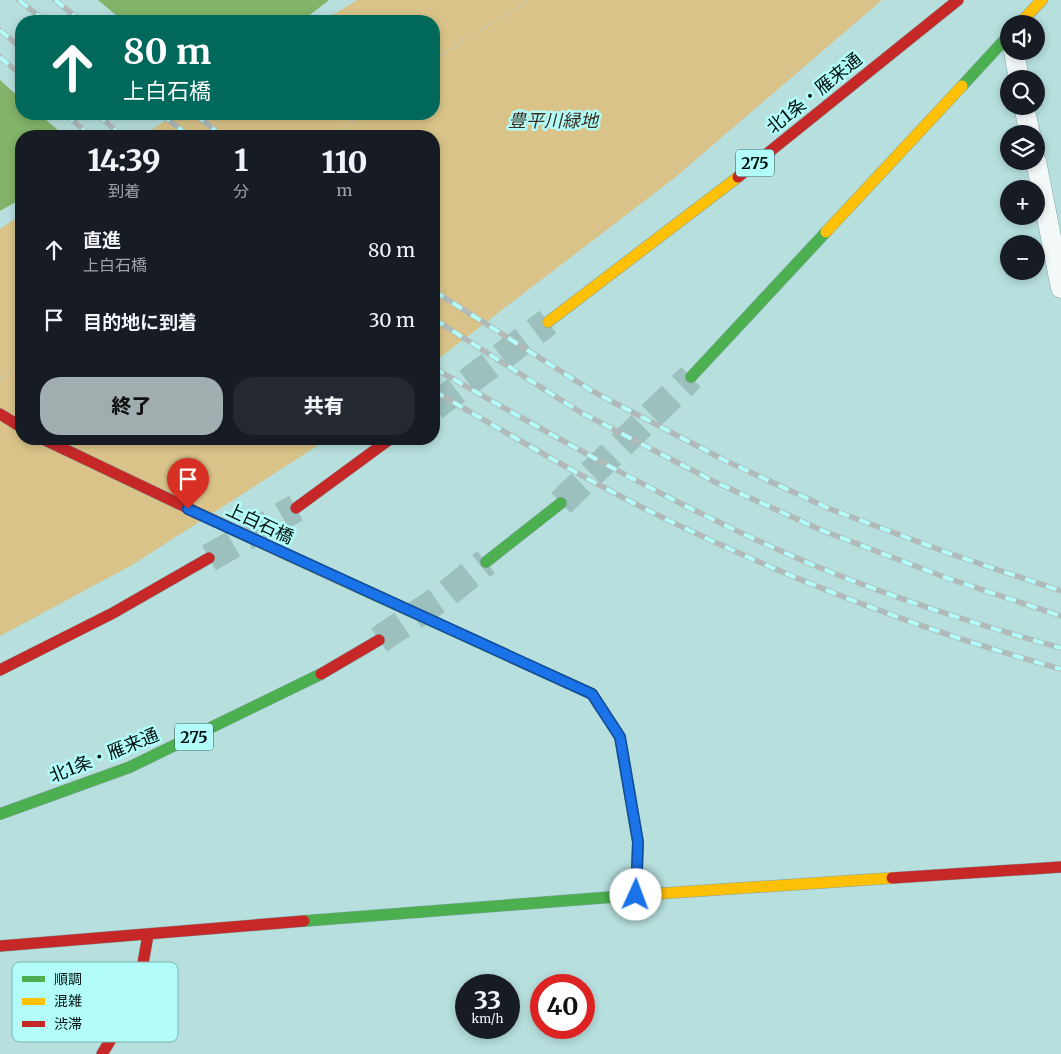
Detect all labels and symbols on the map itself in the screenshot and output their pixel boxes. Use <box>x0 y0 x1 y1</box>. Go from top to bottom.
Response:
street label: 北1条・雁来通 <box>762 48 866 138</box>
park label: 豊平川緑地 <box>508 109 600 132</box>
road number: 275 <box>736 150 774 177</box>
pin <box>167 458 209 509</box>
street label: 上白石橋 <box>223 497 297 549</box>
street label: 北1条・雁来通 <box>46 723 162 787</box>
road number: 275 <box>175 724 213 750</box>
position arrow <box>609 868 661 920</box>
legend <box>12 962 178 1042</box>
text: 順調 <box>54 970 82 988</box>
speed limit sign: 40 <box>530 974 595 1039</box>
text: 混雑 <box>54 992 82 1010</box>
text: 渋滞 <box>54 1015 82 1033</box>

